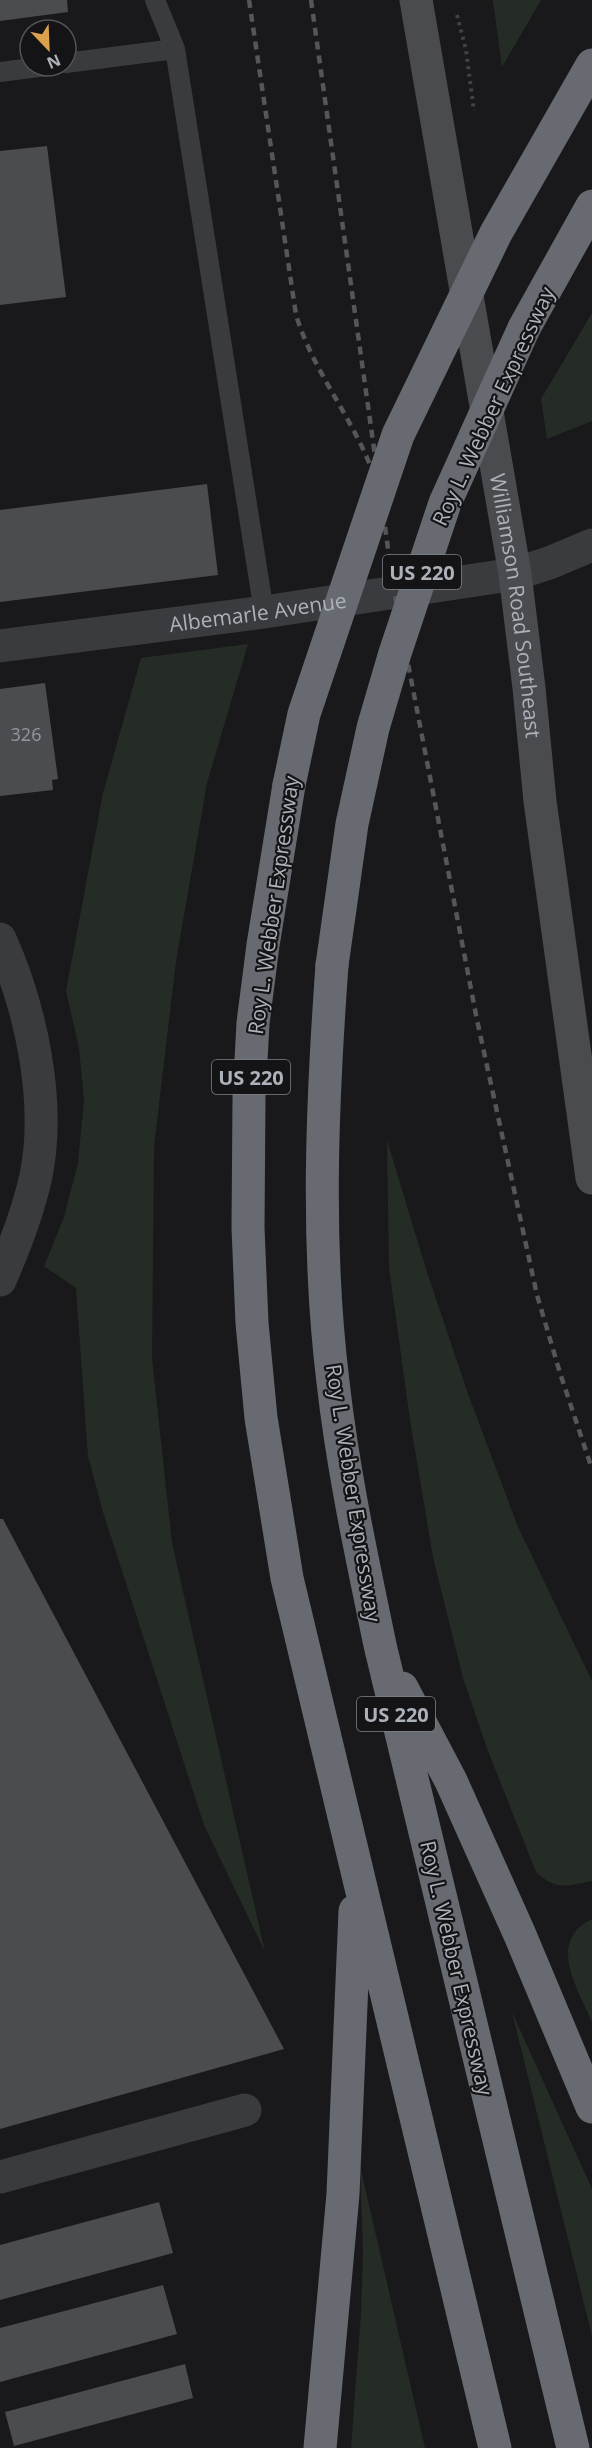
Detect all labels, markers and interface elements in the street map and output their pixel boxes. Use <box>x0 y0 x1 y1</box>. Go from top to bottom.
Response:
north arrow <box>18 18 78 78</box>
text: N <box>44 49 64 74</box>
street label: Roy L. Webber Expressway <box>425 282 561 530</box>
street label: Williamson Road Southeast <box>484 471 548 739</box>
road number: US 220 <box>383 555 461 589</box>
street label: Albemarle Avenue <box>167 586 348 638</box>
house number: 326 <box>11 722 41 746</box>
street label: Roy L. Webber Expressway <box>241 774 305 1036</box>
road number: US 220 <box>212 1060 290 1094</box>
street label: Roy L. Webber Expressway <box>320 1362 388 1624</box>
road number: US 220 <box>357 1697 435 1731</box>
street label: Roy L. Webber Expressway <box>414 1838 500 2099</box>

